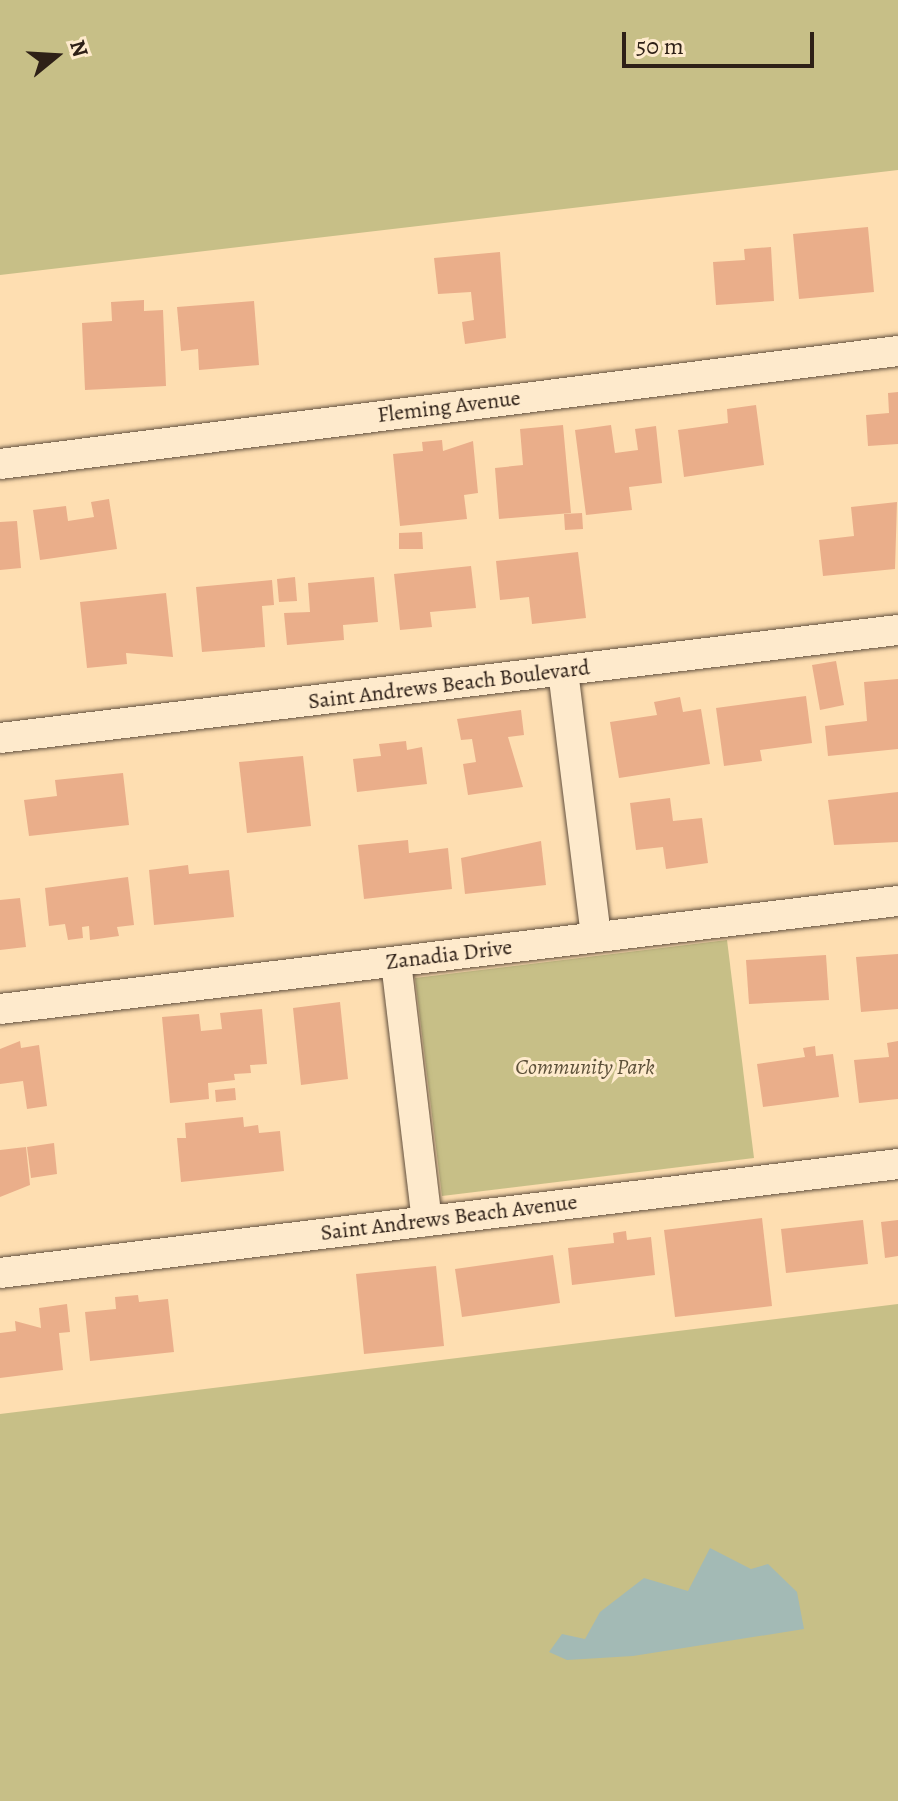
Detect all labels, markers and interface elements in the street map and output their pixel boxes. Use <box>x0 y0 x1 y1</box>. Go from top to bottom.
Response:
north arrow <box>16 16 96 96</box>
scale bar <box>626 16 818 66</box>
text: 50 m <box>636 30 684 62</box>
text: N <box>62 36 96 61</box>
street label: Fleming Avenue <box>376 385 522 429</box>
street label: Saint Andrews Beach Boulevard <box>307 655 591 715</box>
street label: Zanadia Drive <box>384 934 514 976</box>
park label: Community Park <box>515 1055 655 1081</box>
street label: Saint Andrews Beach Avenue <box>319 1189 579 1247</box>

